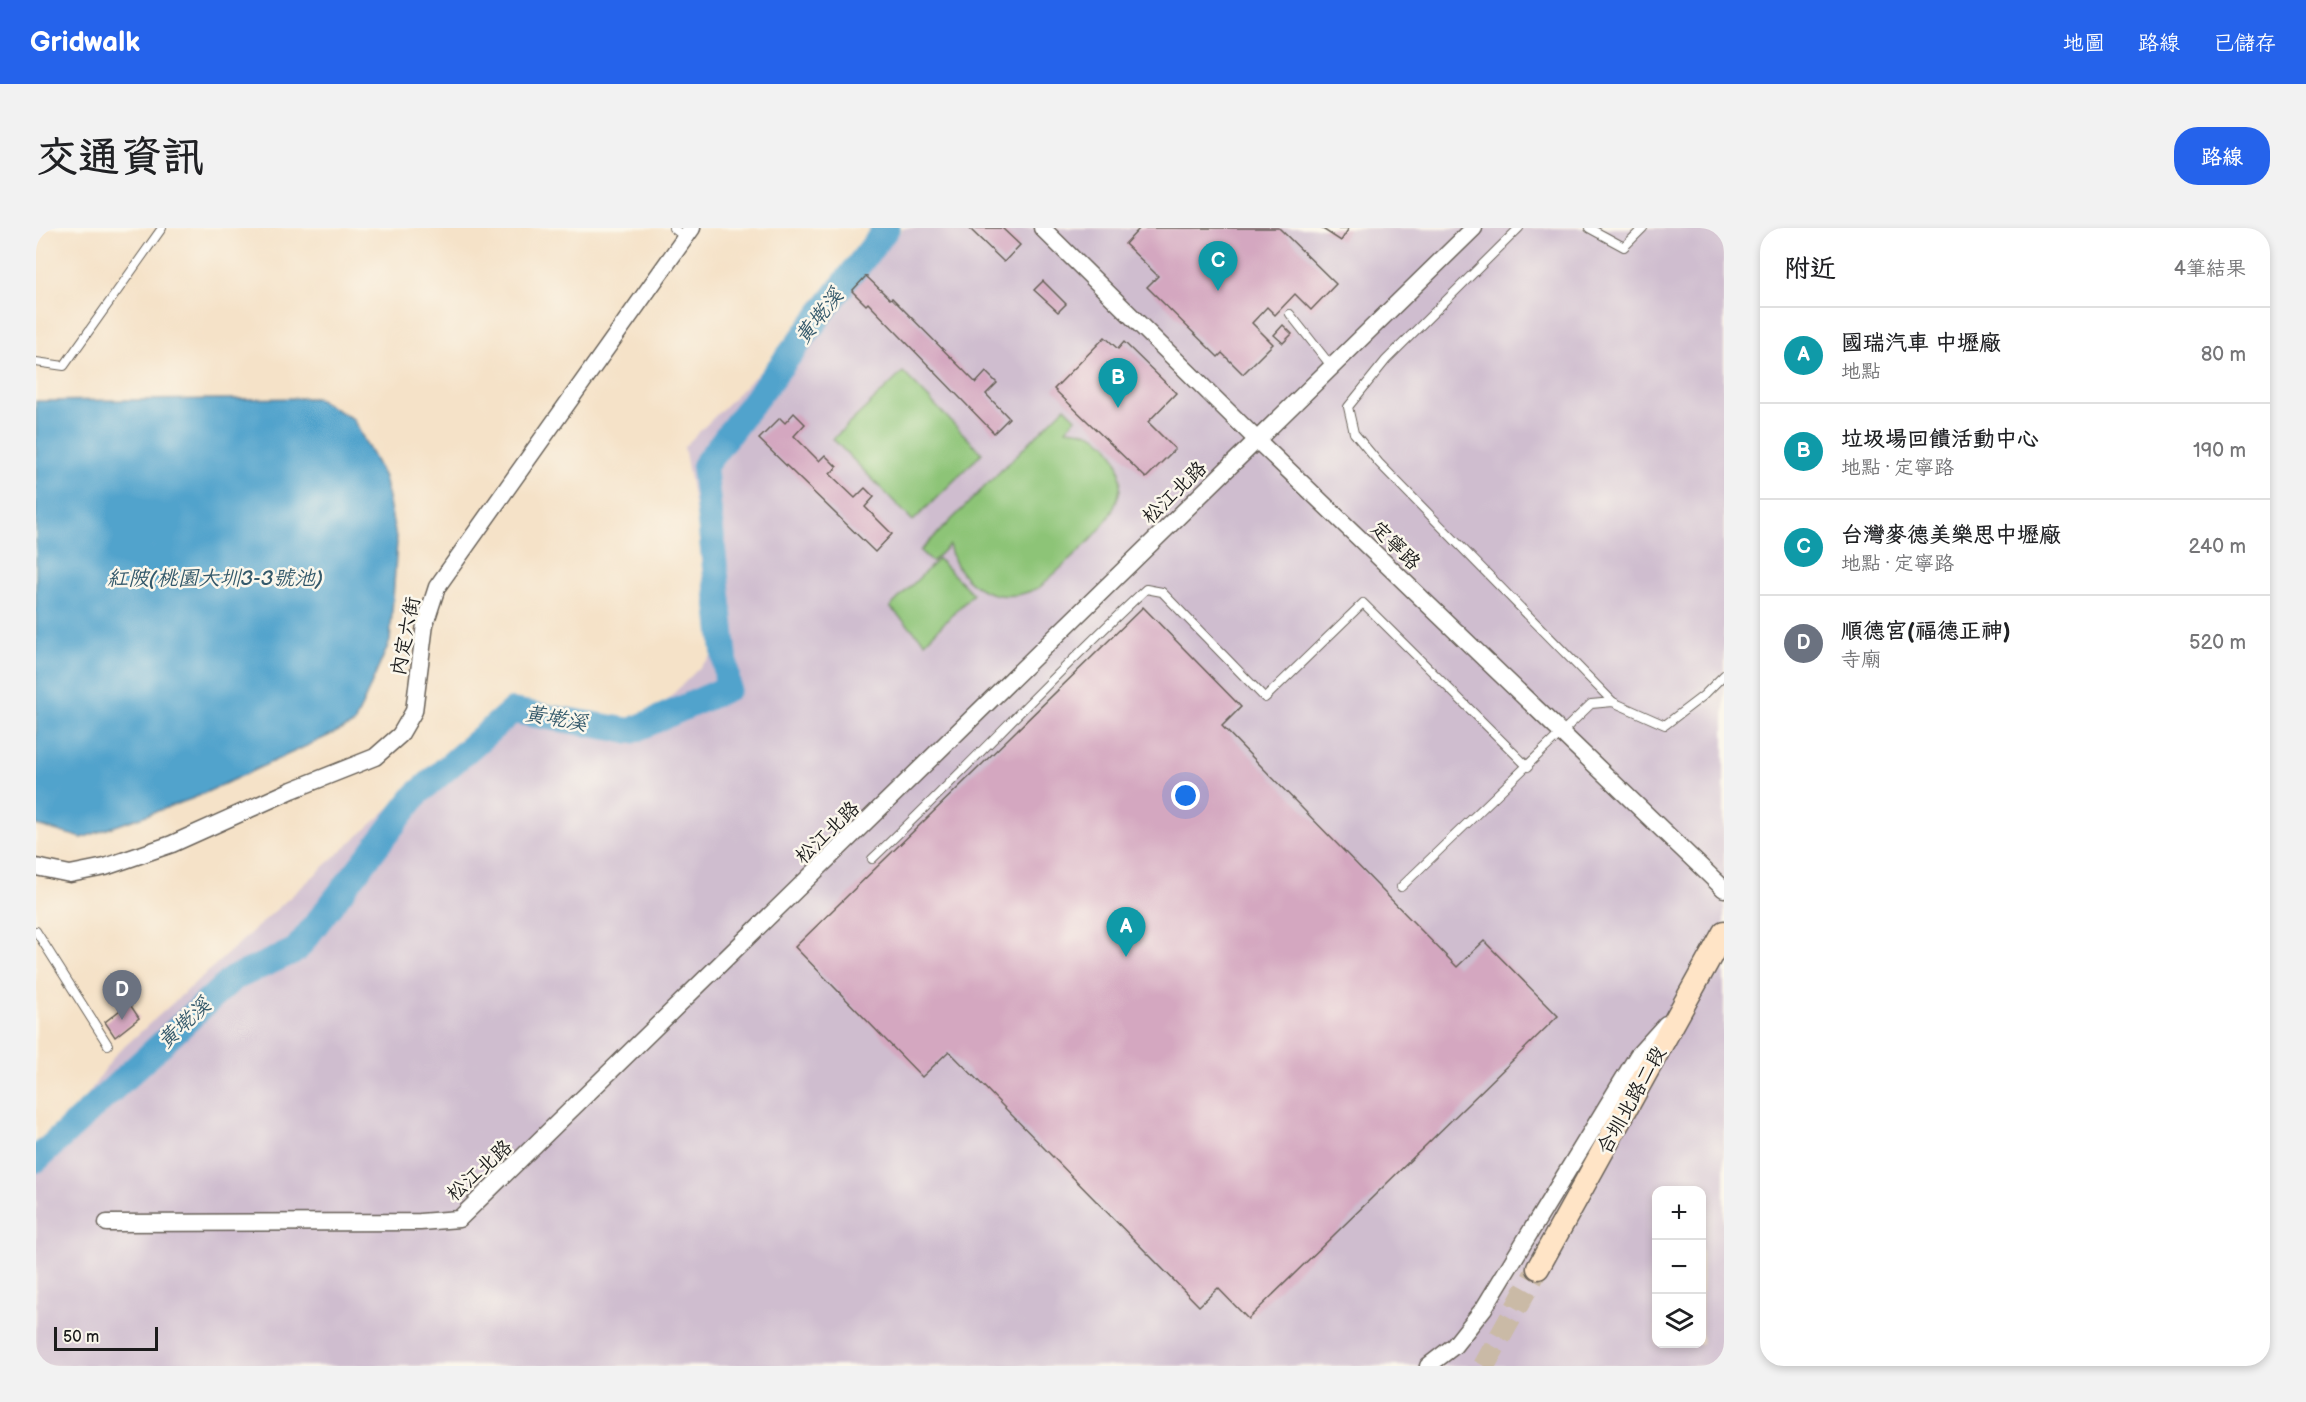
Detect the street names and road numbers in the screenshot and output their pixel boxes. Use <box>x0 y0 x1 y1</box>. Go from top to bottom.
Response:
street label: 松江北路 <box>1138 456 1213 529</box>
street label: 定寧路 <box>1365 516 1426 576</box>
street label: 內定六街 <box>387 595 425 678</box>
street label: 松江北路 <box>791 796 866 869</box>
street label: 合圳北路二段 <box>1592 1042 1671 1159</box>
street label: 松江北路 <box>442 1134 518 1206</box>

